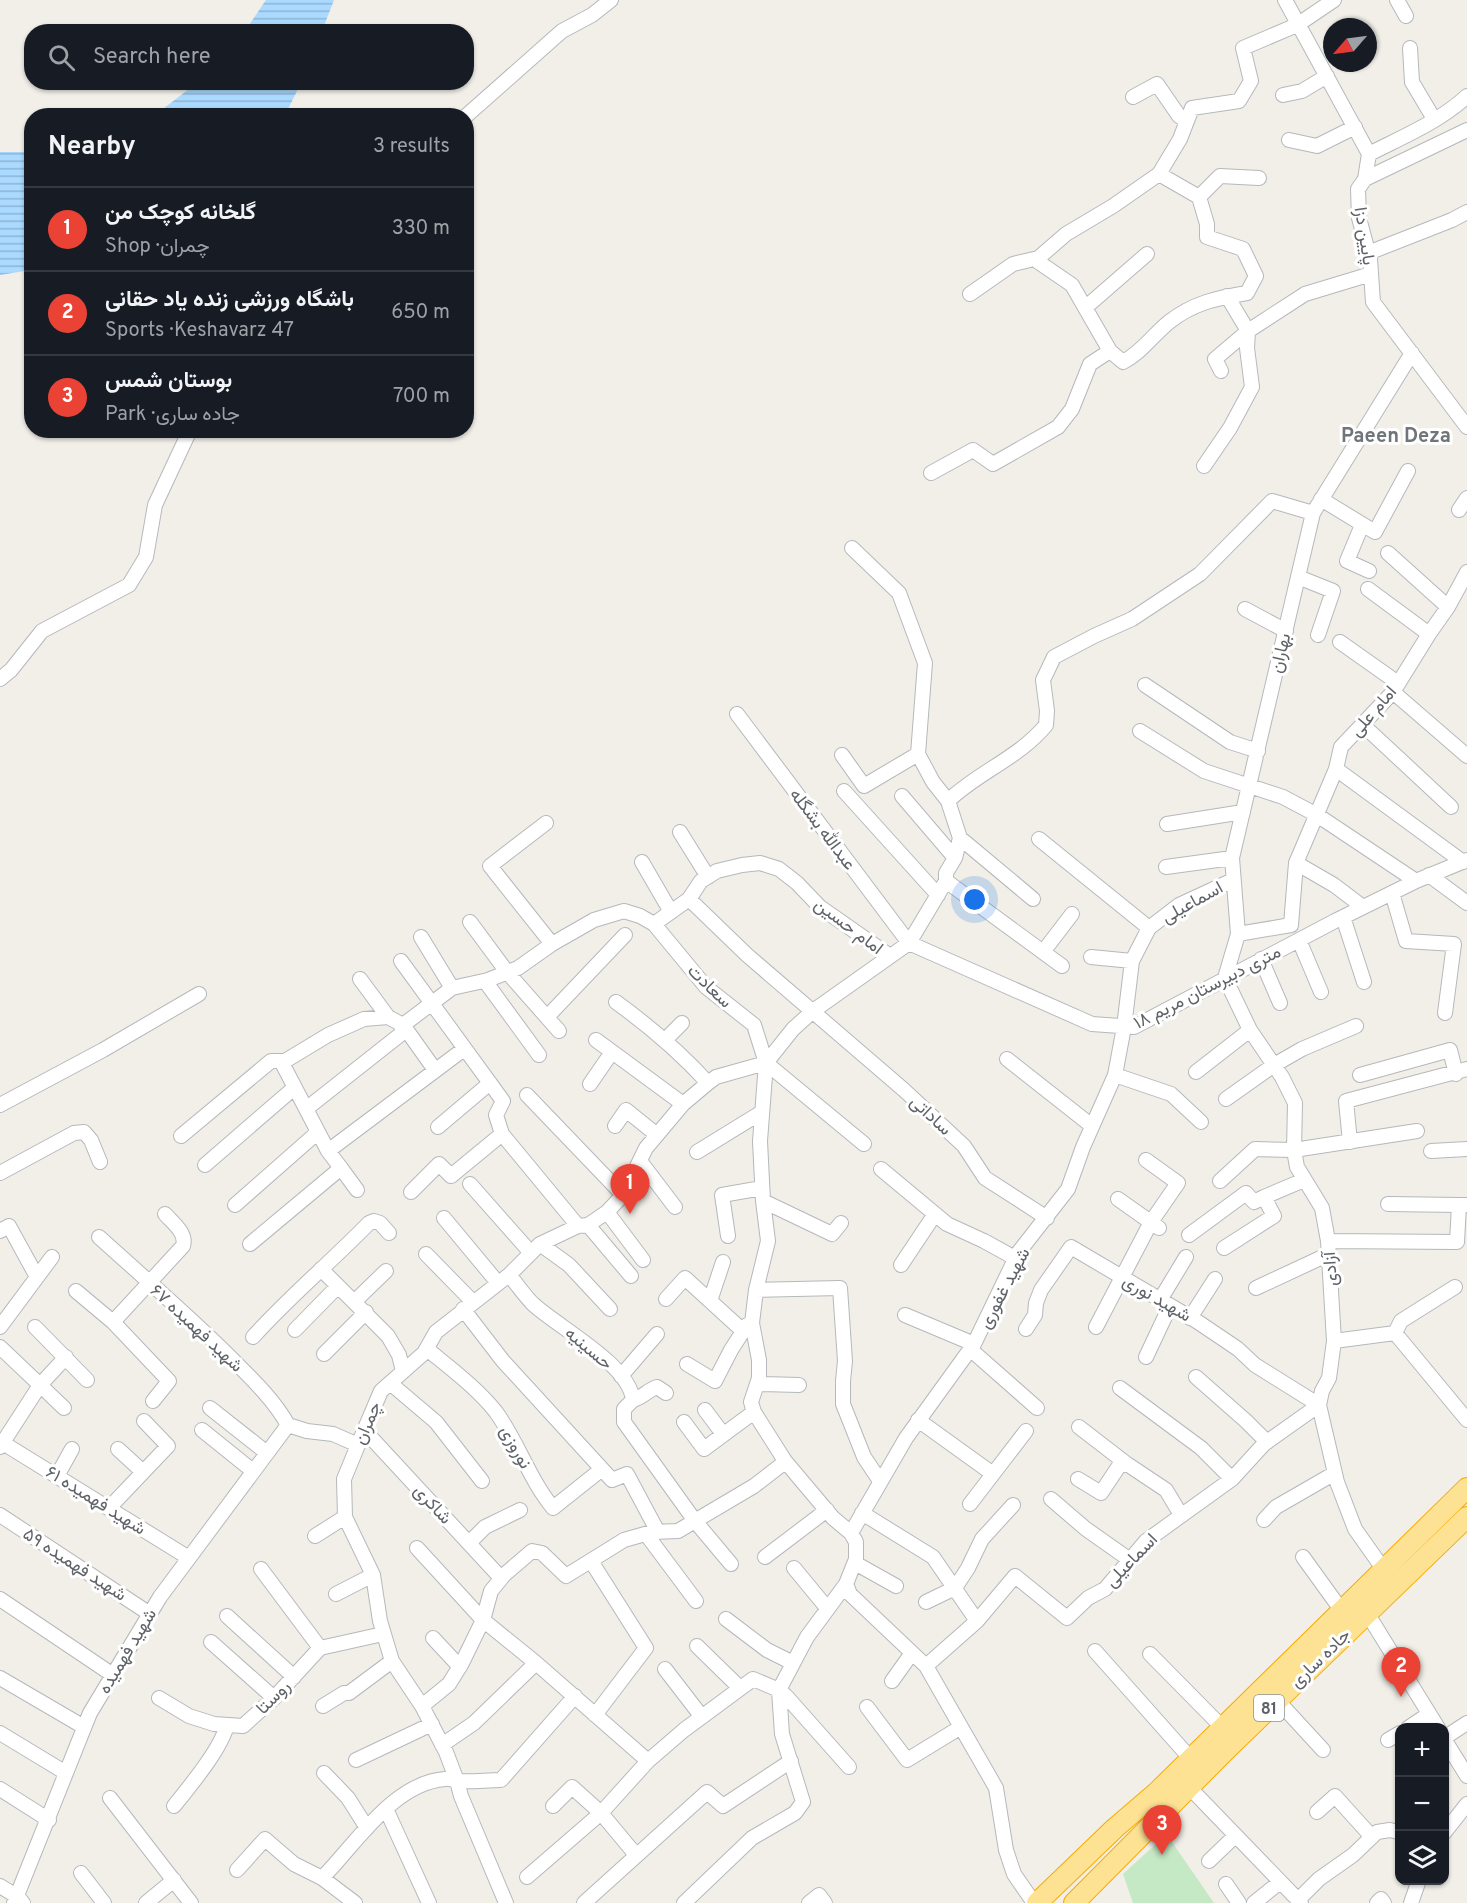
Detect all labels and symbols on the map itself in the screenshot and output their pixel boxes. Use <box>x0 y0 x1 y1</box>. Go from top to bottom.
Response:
north arrow <box>1323 18 1377 72</box>
street label: پایین دزا <box>1348 205 1379 267</box>
district label: Paeen Deza <box>1341 424 1451 450</box>
street label: بهاران <box>1266 631 1297 676</box>
street label: امام علی <box>1346 682 1403 742</box>
street label: عبدالله بشگله <box>783 784 861 875</box>
street label: اسماعیلی <box>1158 877 1227 930</box>
your location <box>960 885 989 914</box>
street label: امام حسین <box>809 894 887 961</box>
street label: ۱۸ متری دبیرستان مریم <box>1130 941 1285 1035</box>
street label: سعادت <box>682 960 736 1014</box>
street label: ساداتی <box>904 1091 956 1141</box>
pin: 1 <box>610 1164 650 1214</box>
street label: شهید غفوری <box>974 1244 1036 1333</box>
street label: آزادی <box>1319 1249 1344 1287</box>
street label: شهید نوری <box>1118 1270 1195 1328</box>
street label: شهید فهمیده ۶۷ <box>145 1280 247 1378</box>
street label: حسینیه <box>559 1322 617 1376</box>
street label: چمران <box>349 1399 388 1449</box>
street label: نوروزی <box>494 1422 536 1473</box>
street label: شهید فهمیده ۶۱ <box>41 1461 150 1541</box>
street label: شاکری <box>408 1480 456 1530</box>
street label: شهید فهمیده ۵۹ <box>18 1523 130 1607</box>
street label: اسماعیلی <box>1101 1529 1164 1593</box>
street label: شهید فهمیده <box>94 1605 163 1699</box>
street label: جاده ساری <box>1286 1624 1356 1694</box>
pin: 2 <box>1382 1648 1420 1697</box>
street label: روستا <box>252 1676 296 1720</box>
road number: 81 <box>1254 1695 1284 1721</box>
pin: 3 <box>1142 1806 1182 1855</box>

